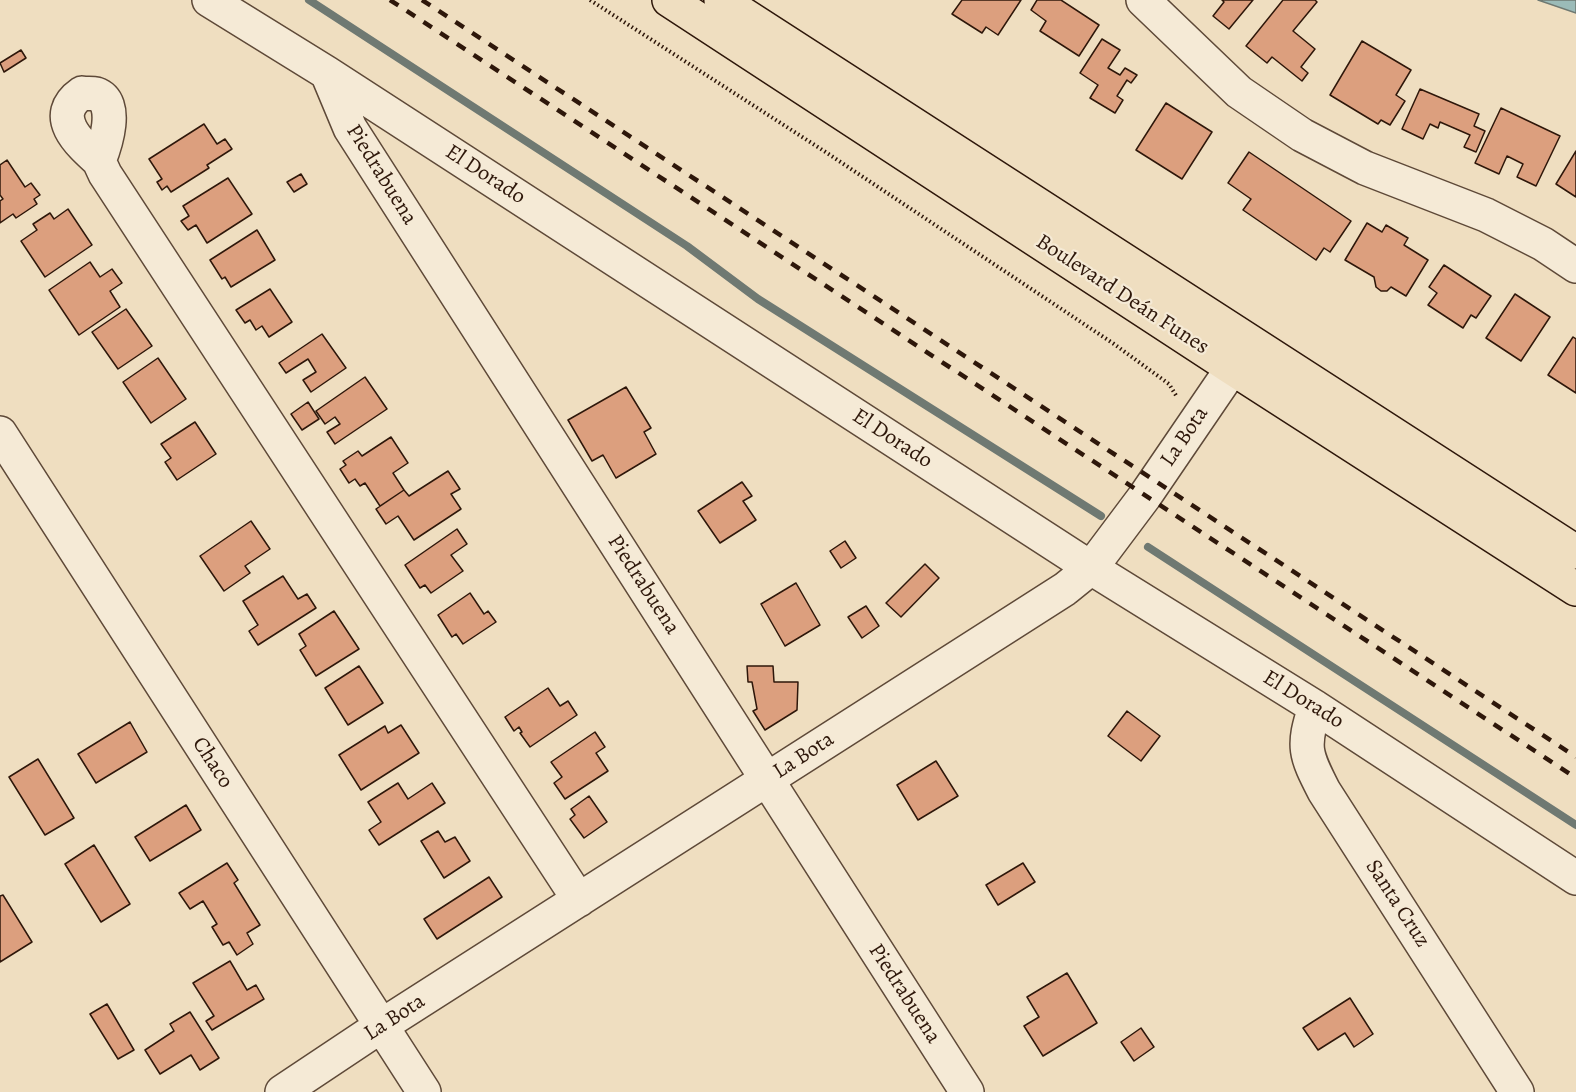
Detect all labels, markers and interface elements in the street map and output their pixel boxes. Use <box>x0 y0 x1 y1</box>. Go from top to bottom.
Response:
street label: Piedrabuena <box>340 120 422 230</box>
street label: El Dorado <box>440 139 530 211</box>
street label: Boulevard Deán Funes <box>1031 229 1213 361</box>
street label: La Bota <box>1155 402 1215 472</box>
street label: El Dorado <box>847 403 937 475</box>
street label: Piedrabuena <box>601 530 685 640</box>
street label: El Dorado <box>1258 665 1348 735</box>
street label: La Bota <box>769 727 839 785</box>
street label: Chaco <box>186 732 238 794</box>
street label: Santa Cruz <box>1359 855 1435 953</box>
street label: Piedrabuena <box>862 939 946 1049</box>
street label: La Bota <box>360 989 430 1047</box>

